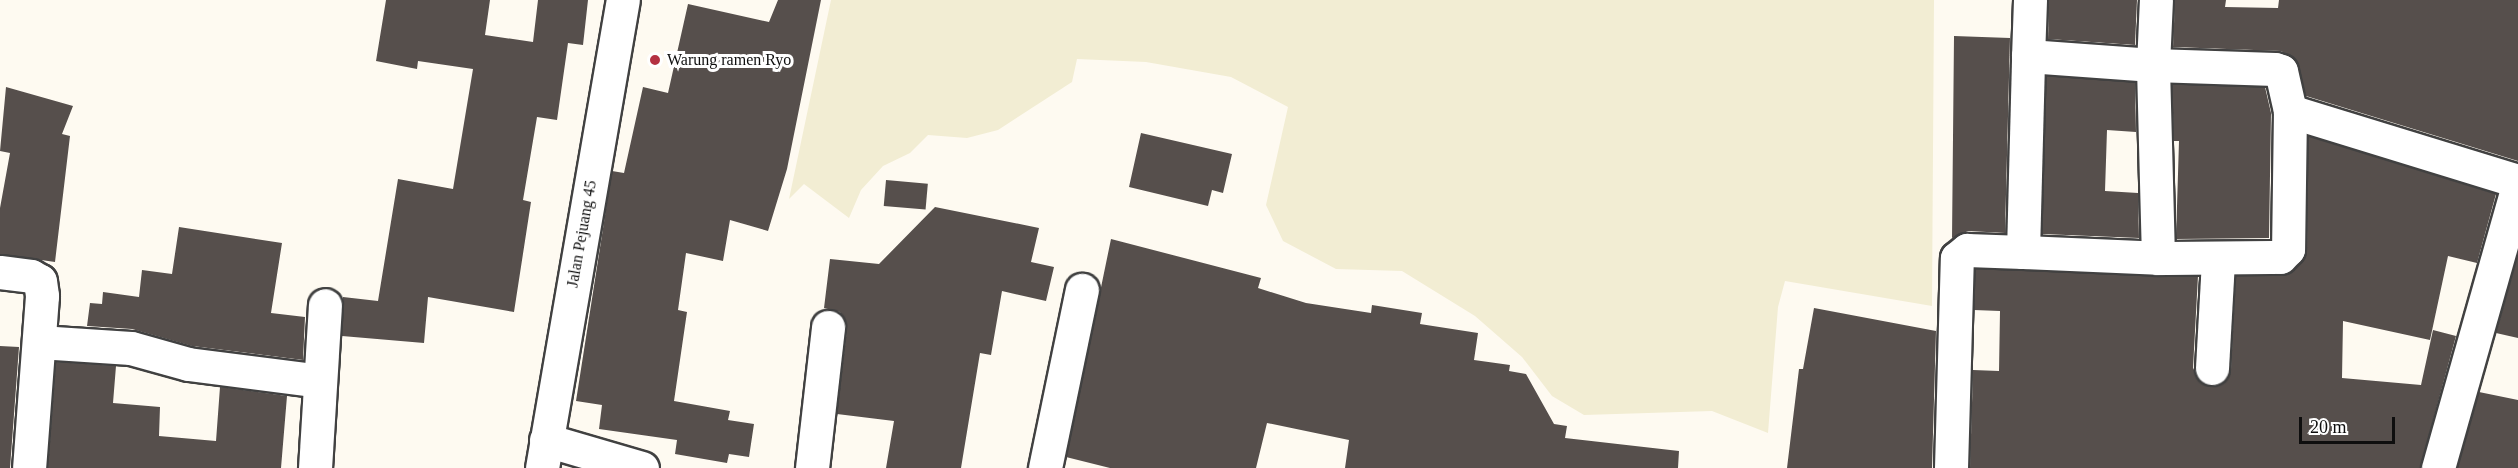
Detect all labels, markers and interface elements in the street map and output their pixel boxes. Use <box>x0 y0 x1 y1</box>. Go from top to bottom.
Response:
place label: Warung ramen Ryo <box>667 50 791 70</box>
marker: Warung ramen Ryo <box>648 53 662 67</box>
street label: Jalan Pejuang 45 <box>563 179 601 289</box>
scale bar <box>2302 405 2398 443</box>
text: 20 m <box>2310 417 2347 437</box>

